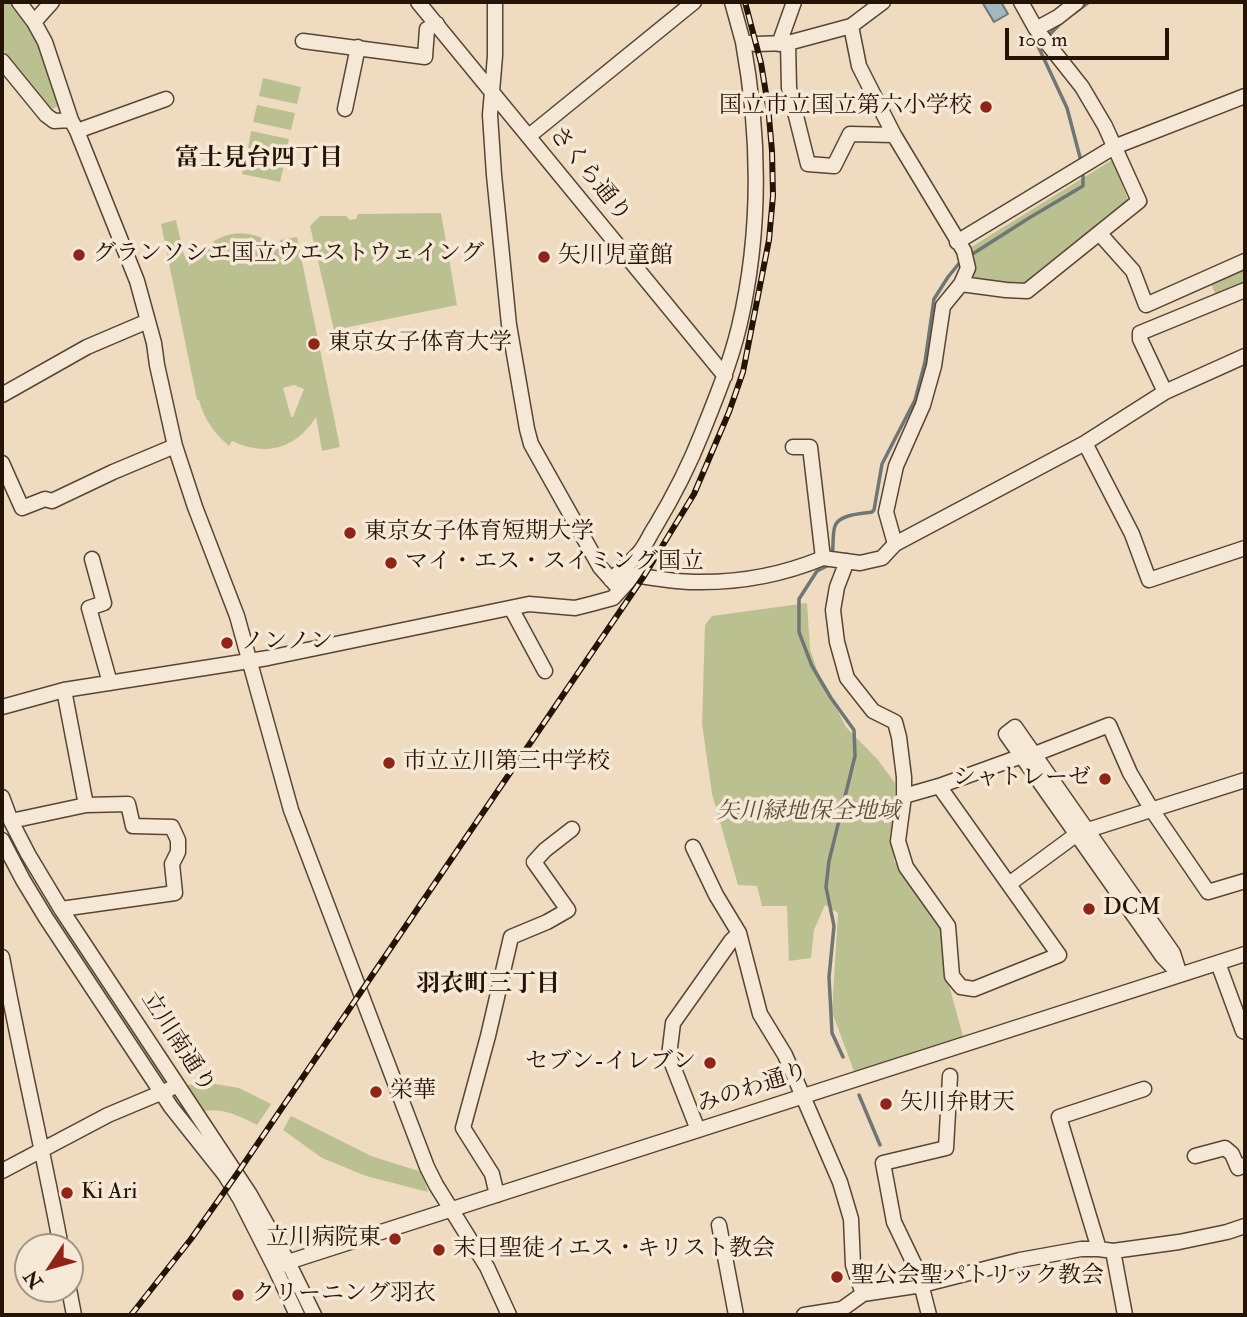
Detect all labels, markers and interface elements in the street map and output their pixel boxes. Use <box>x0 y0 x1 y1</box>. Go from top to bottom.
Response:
scale bar <box>1009 14 1174 58</box>
text: 100 m <box>1018 26 1068 53</box>
place label: 国立市立国立第六小学校 <box>719 93 972 121</box>
marker: 国立市立国立第六小学校 <box>978 99 994 115</box>
street label: さくら通り <box>542 122 636 228</box>
district label: 富士見台四丁目 <box>175 146 343 174</box>
place label: グランソシエ国立ウエストウェイング <box>93 241 484 269</box>
place label: 矢川児童館 <box>558 243 673 271</box>
marker: グランソシエ国立ウエストウェイング <box>71 247 87 263</box>
marker: 矢川児童館 <box>536 249 552 265</box>
place label: 東京女子体育大学 <box>328 330 512 358</box>
marker: 東京女子体育大学 <box>306 336 322 352</box>
place label: 東京女子体育短期大学 <box>364 519 594 547</box>
marker: 東京女子体育短期大学 <box>342 525 358 541</box>
place label: マイ・エス・スイミング国立 <box>405 549 704 577</box>
marker: マイ・エス・スイミング国立 <box>383 555 399 571</box>
place label: ノンノン <box>241 629 333 657</box>
marker: ノンノン <box>219 635 235 651</box>
place label: 市立立川第三中学校 <box>403 749 610 777</box>
marker: 市立立川第三中学校 <box>381 755 397 771</box>
place label: シャトレーゼ <box>953 765 1091 793</box>
marker: シャトレーゼ <box>1097 771 1113 787</box>
park label: 矢川緑地保全地域 <box>716 799 900 827</box>
place label: DCM <box>1103 895 1161 923</box>
marker: DCM <box>1081 901 1097 917</box>
district label: 羽衣町三丁目 <box>416 972 560 1000</box>
street label: 立川南通り <box>134 987 220 1099</box>
place label: セブン-イレブン <box>525 1049 696 1077</box>
marker: セブン-イレブン <box>702 1055 718 1071</box>
street label: みのわ通り <box>694 1058 812 1120</box>
place label: 栄華 <box>390 1078 436 1106</box>
marker: 栄華 <box>368 1084 384 1100</box>
place label: 矢川弁財天 <box>900 1090 1015 1118</box>
marker: 矢川弁財天 <box>878 1096 894 1112</box>
place label: Ki Ari <box>81 1179 137 1207</box>
marker: Ki Ari <box>59 1185 75 1201</box>
place label: 立川病院東 <box>266 1225 381 1253</box>
marker: 立川病院東 <box>387 1231 403 1247</box>
north arrow <box>14 1233 84 1303</box>
place label: 末日聖徒イエス・キリスト教会 <box>453 1236 775 1264</box>
marker: 末日聖徒イエス・キリスト教会 <box>431 1242 447 1258</box>
place label: 聖公会聖パトリック教会 <box>851 1263 1104 1291</box>
text: N <box>19 1265 48 1293</box>
marker: 聖公会聖パトリック教会 <box>829 1269 845 1285</box>
place label: クリーニング羽衣 <box>252 1281 436 1309</box>
marker: クリーニング羽衣 <box>230 1287 246 1303</box>

